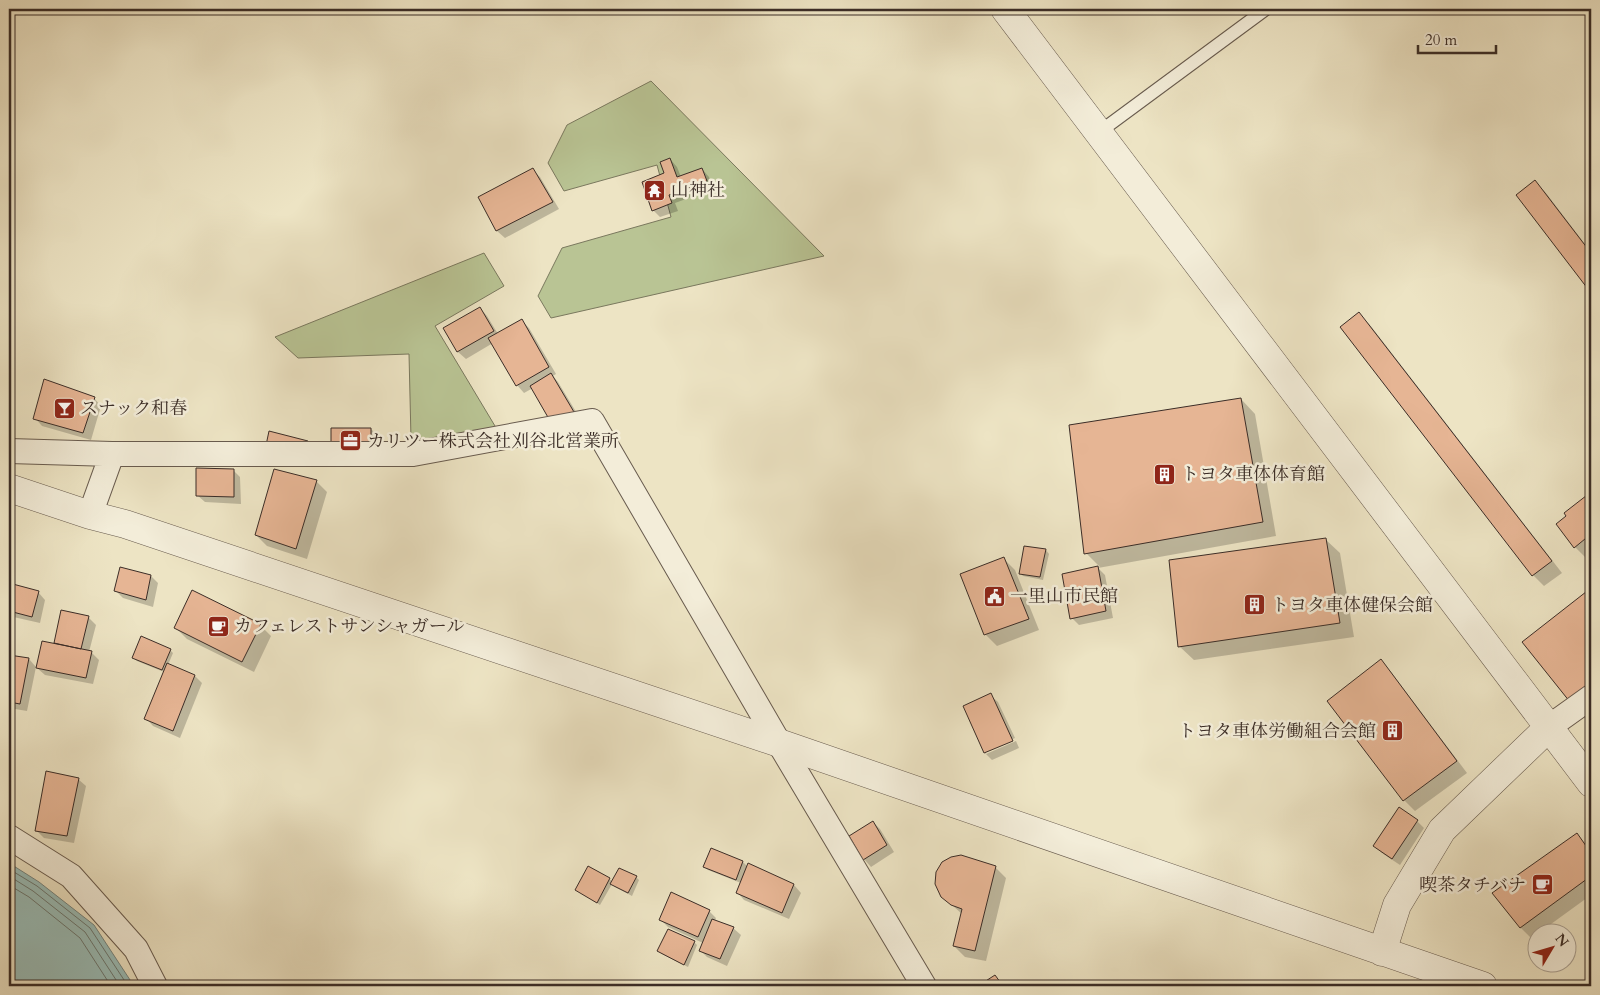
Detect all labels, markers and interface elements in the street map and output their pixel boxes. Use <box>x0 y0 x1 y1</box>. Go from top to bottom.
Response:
scale bar <box>1418 22 1495 54</box>
text: 20 m <box>1425 30 1457 50</box>
temple icon: 山神社 <box>643 178 667 202</box>
place label: 山神社 <box>671 178 725 203</box>
bar icon: スナック和春 <box>52 396 76 420</box>
place label: スナック和春 <box>80 396 187 421</box>
office icon: カリツー株式会社刈谷北営業所 <box>339 429 363 453</box>
place label: カリツー株式会社刈谷北営業所 <box>367 429 619 454</box>
building icon: トヨタ車体体育館 <box>1153 462 1177 486</box>
place label: トヨタ車体体育館 <box>1181 462 1325 487</box>
public building icon: 一里山市民館 <box>982 584 1006 608</box>
place label: 一里山市民館 <box>1010 584 1118 609</box>
building icon: トヨタ車体健保会館 <box>1243 593 1267 617</box>
place label: トヨタ車体健保会館 <box>1271 593 1433 618</box>
cafe icon: カフェレストサンシャガール <box>206 614 230 638</box>
place label: カフェレストサンシャガール <box>234 614 465 639</box>
place label: トヨタ車体労働組合会館 <box>1178 719 1376 744</box>
building icon: トヨタ車体労働組合会館 <box>1380 719 1404 743</box>
place label: 喫茶タチバナ <box>1419 873 1526 898</box>
cafe icon: 喫茶タチバナ <box>1530 873 1554 897</box>
north arrow <box>1528 922 1578 972</box>
text: N <box>1551 930 1573 951</box>

